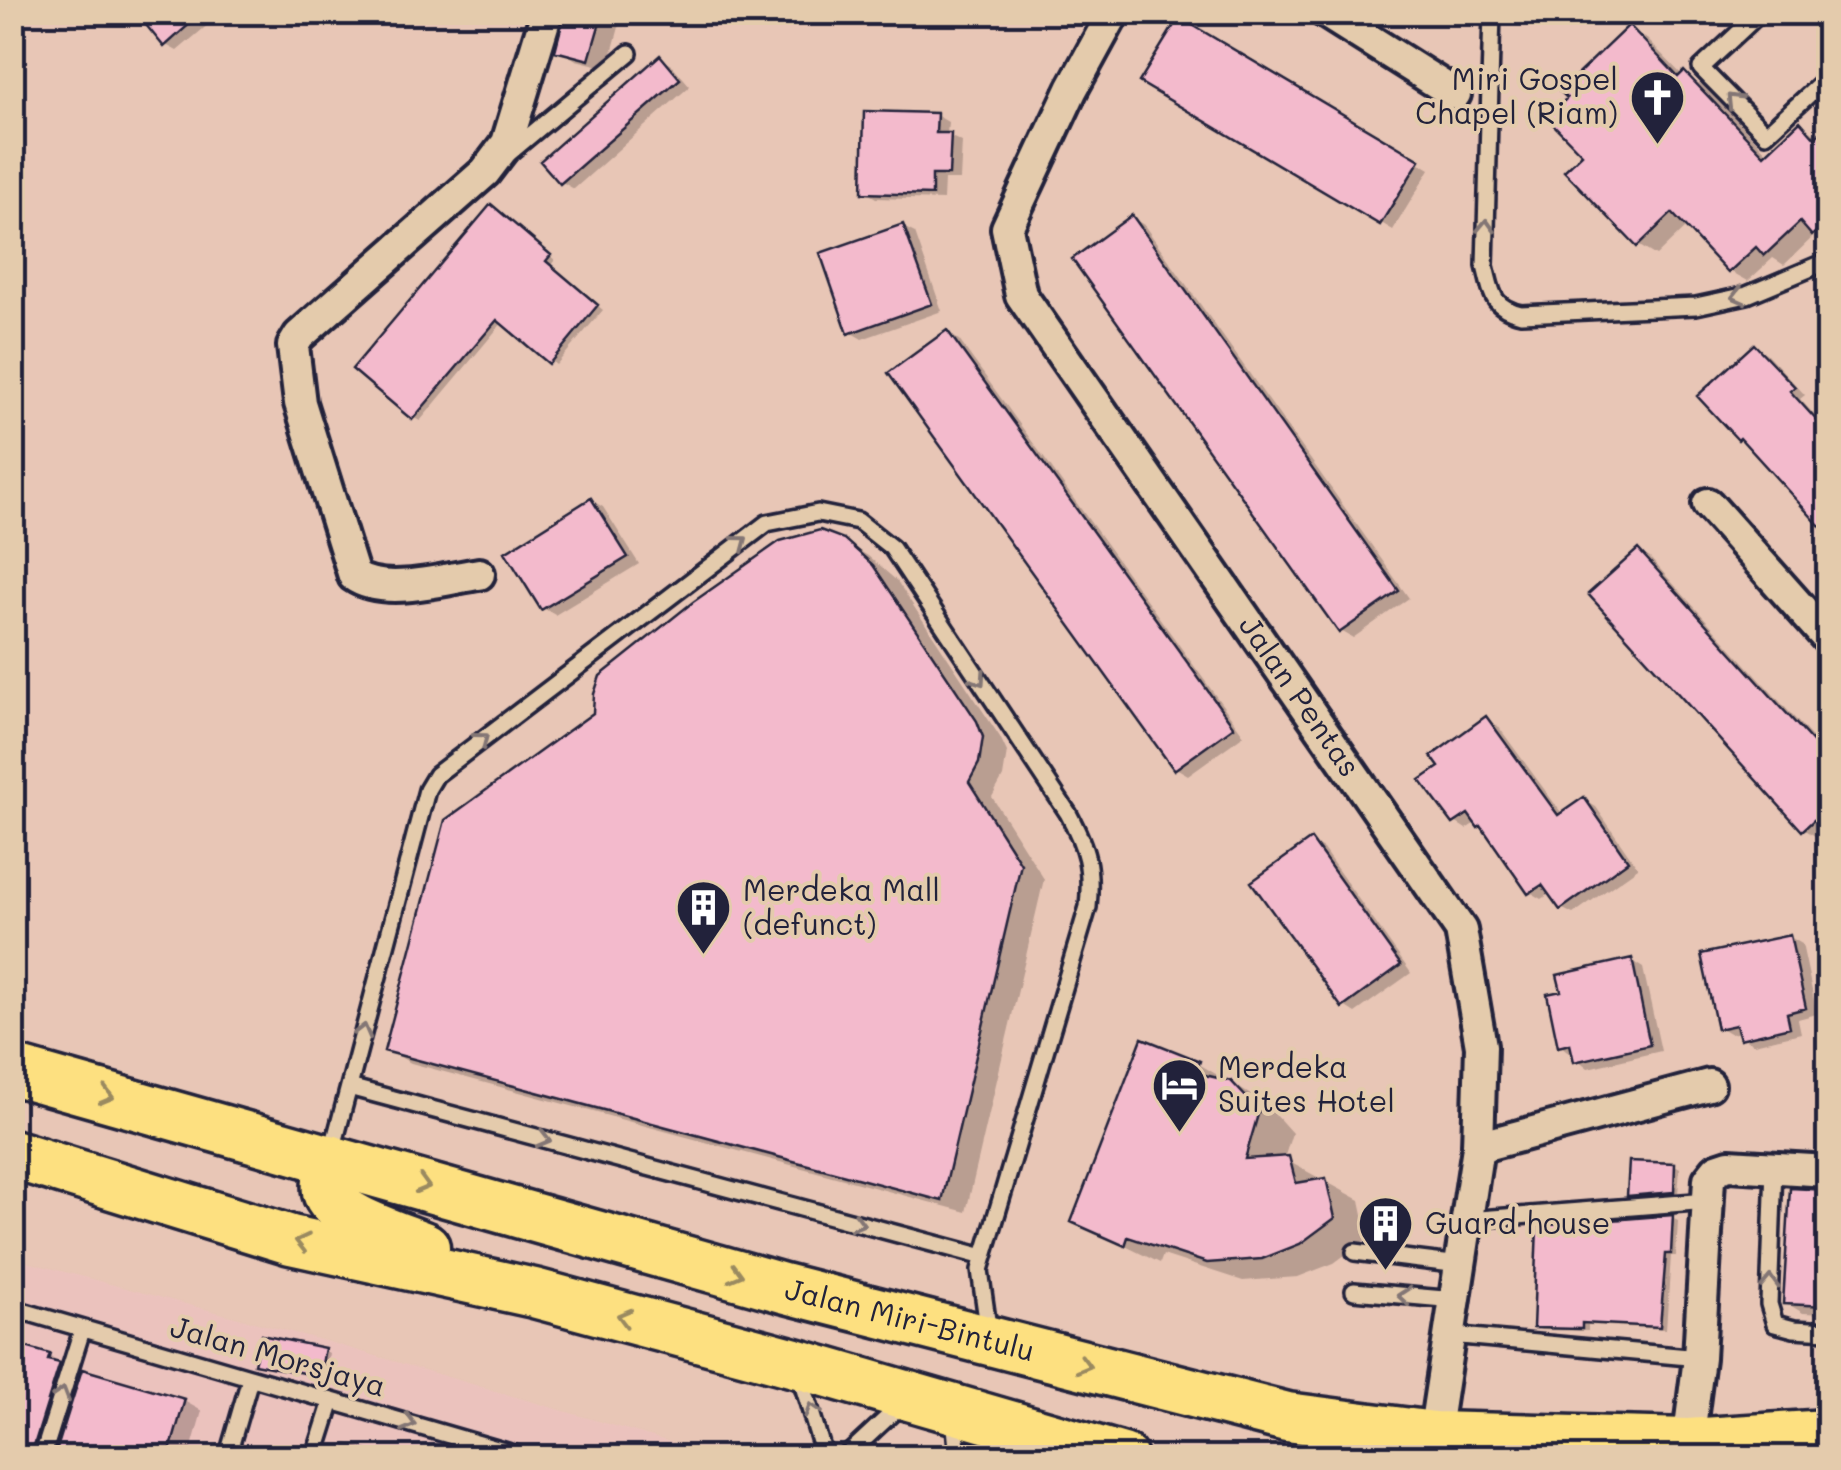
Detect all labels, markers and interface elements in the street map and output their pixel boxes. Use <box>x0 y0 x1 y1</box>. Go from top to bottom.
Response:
place label: Miri Gospel Chapel (Riam) <box>1415 58 1618 132</box>
church icon: Miri Gospel Chapel (Riam) <box>1627 67 1687 146</box>
one-way arrow <box>1727 94 1745 112</box>
one-way arrow <box>1476 217 1497 233</box>
one-way arrow <box>1730 284 1747 305</box>
one-way arrow <box>730 537 748 554</box>
street label: Jalan Pentas <box>1231 607 1371 784</box>
one-way arrow <box>966 668 985 686</box>
one-way arrow <box>471 733 489 750</box>
place label: Merdeka Mall (defunct) <box>743 869 940 943</box>
building icon: Merdeka Mall (defunct) <box>674 878 734 957</box>
one-way arrow <box>352 1023 373 1040</box>
place label: Merdeka Suites Hotel <box>1218 1046 1395 1120</box>
hotel icon: Merdeka Suites Hotel <box>1149 1055 1209 1134</box>
one-way arrow <box>98 1084 115 1105</box>
one-way arrow <box>535 1128 553 1149</box>
one-way arrow <box>414 1174 432 1195</box>
building icon: Guard house <box>1356 1194 1416 1273</box>
place label: Guard house <box>1425 1202 1610 1242</box>
one-way arrow <box>849 1211 867 1232</box>
one-way arrow <box>294 1233 311 1254</box>
one-way arrow <box>727 1263 744 1284</box>
street label: Jalan Miri-Bintulu <box>781 1267 1039 1370</box>
one-way arrow <box>1759 1273 1780 1289</box>
one-way arrow <box>1396 1285 1412 1307</box>
street label: Jalan Morsjaya <box>166 1305 391 1405</box>
one-way arrow <box>616 1307 634 1328</box>
one-way arrow <box>1076 1353 1093 1374</box>
one-way arrow <box>50 1386 71 1403</box>
one-way arrow <box>803 1402 823 1419</box>
one-way arrow <box>400 1411 417 1432</box>

